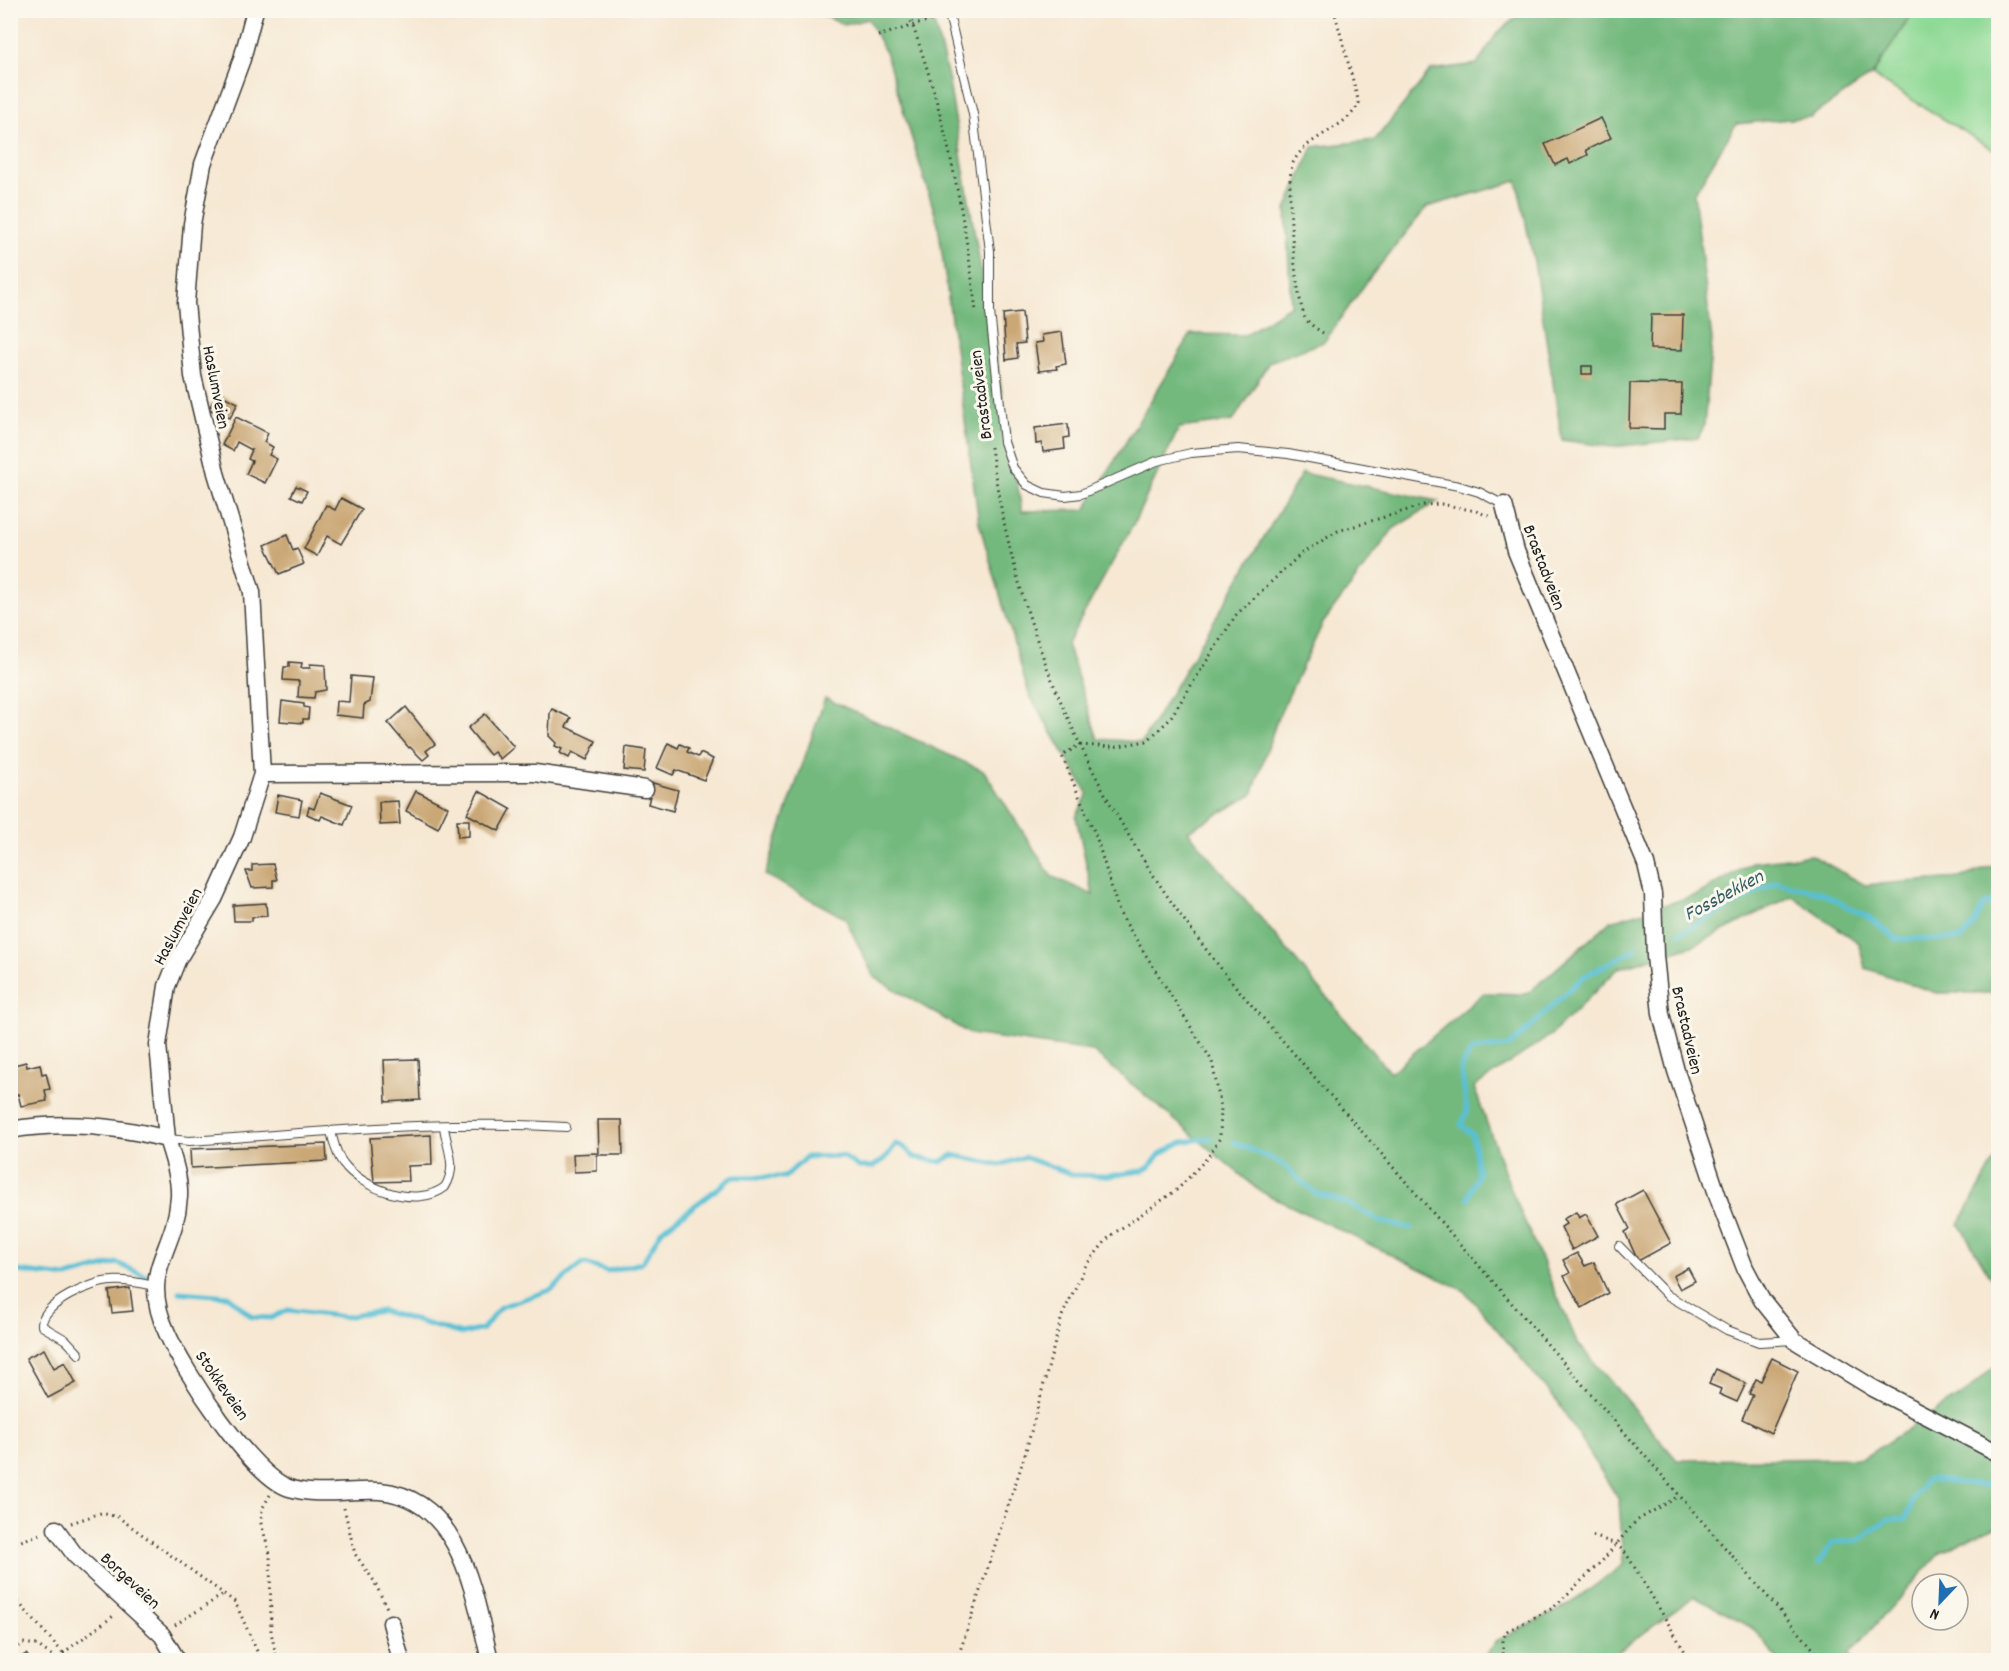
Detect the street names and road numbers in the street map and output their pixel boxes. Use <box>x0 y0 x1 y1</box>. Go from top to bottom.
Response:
street label: Haslumveien <box>194 344 235 431</box>
street label: Brastadveien <box>965 349 1000 441</box>
street label: Brastadveien <box>1515 522 1570 614</box>
street label: Haslumveien <box>148 884 210 970</box>
street label: Brastadveien <box>1663 984 1708 1077</box>
street label: Stokkeveien <box>188 1346 254 1426</box>
street label: Borgeveien <box>94 1547 165 1616</box>

